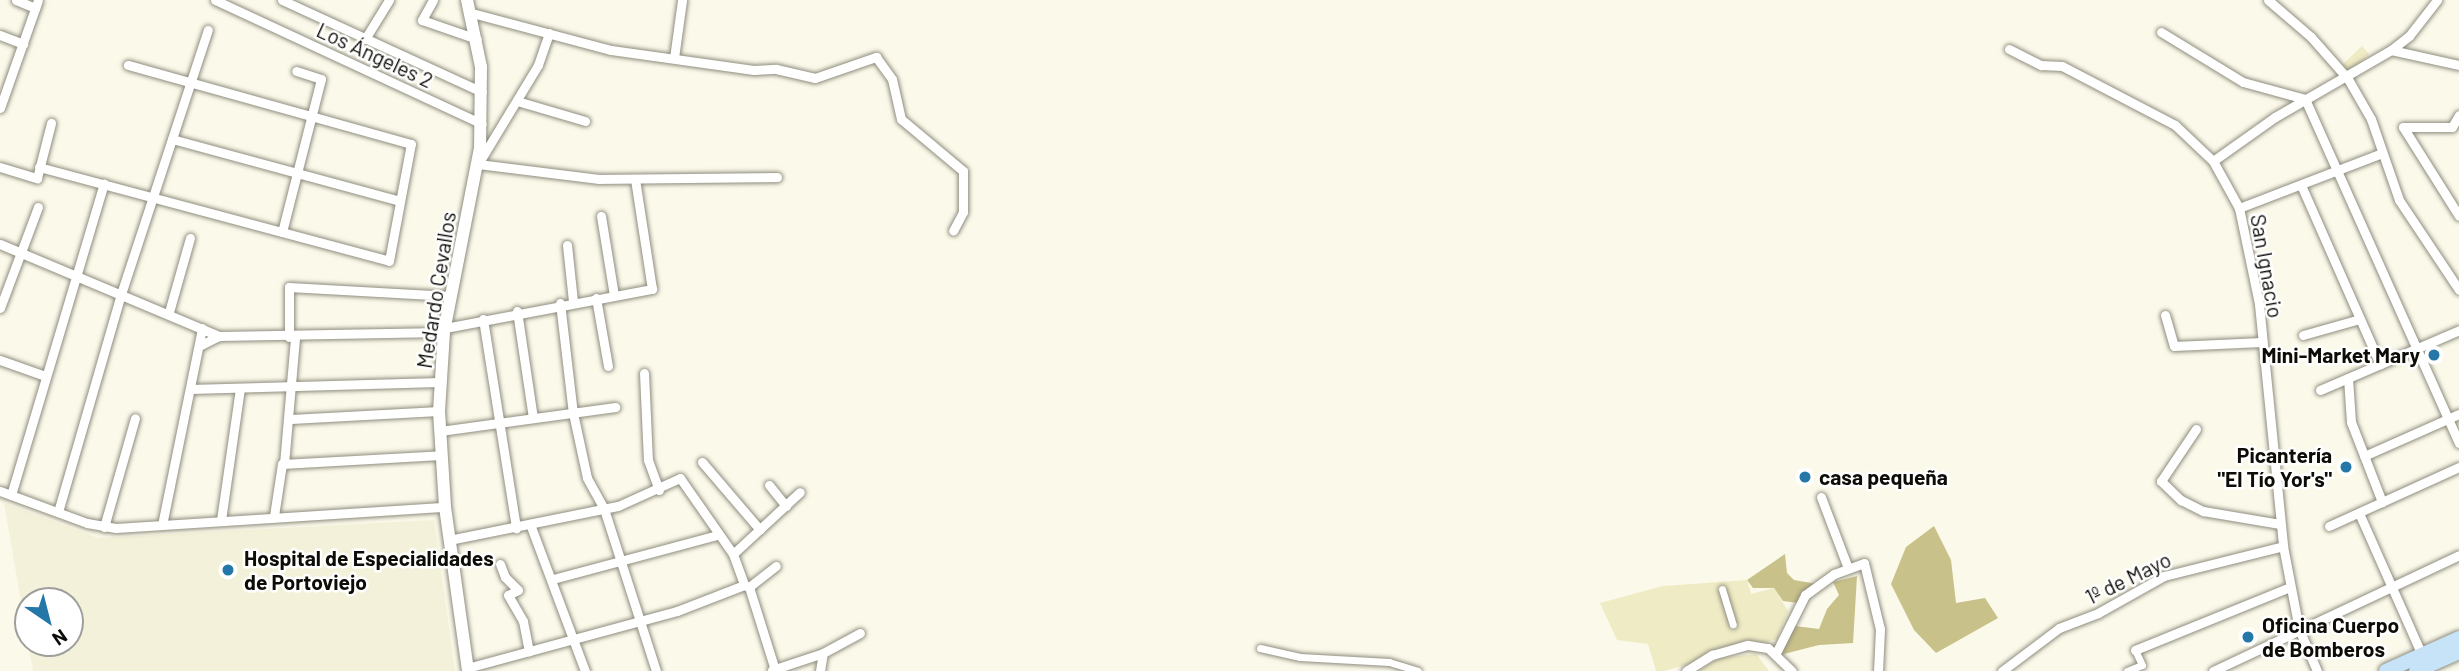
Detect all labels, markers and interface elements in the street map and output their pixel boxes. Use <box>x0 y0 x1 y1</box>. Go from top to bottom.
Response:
street label: Los Ángeles 2 <box>313 17 437 93</box>
street label: Medardo Cevallos <box>411 210 461 370</box>
street label: San Ignacio <box>2245 212 2289 320</box>
place label: Mini-Market Mary <box>2261 342 2420 368</box>
marker: Mini-Market Mary <box>2426 347 2442 363</box>
place label: Picantería "El Tío Yor's" <box>2217 442 2332 492</box>
marker: Picantería "El Tío Yor's" <box>2338 459 2354 475</box>
place label: casa pequeña <box>1819 464 1948 490</box>
marker: casa pequeña <box>1797 469 1813 485</box>
place label: Hospital de Especialidades de Portoviejo <box>244 545 494 595</box>
street label: 1º de Mayo <box>2081 546 2175 610</box>
marker: Hospital de Especialidades de Portoviejo <box>218 560 238 580</box>
north arrow <box>14 587 84 657</box>
place label: Oficina Cuerpo de Bomberos <box>2262 612 2399 662</box>
text: N <box>48 625 72 651</box>
marker: Oficina Cuerpo de Bomberos <box>2240 629 2256 645</box>

